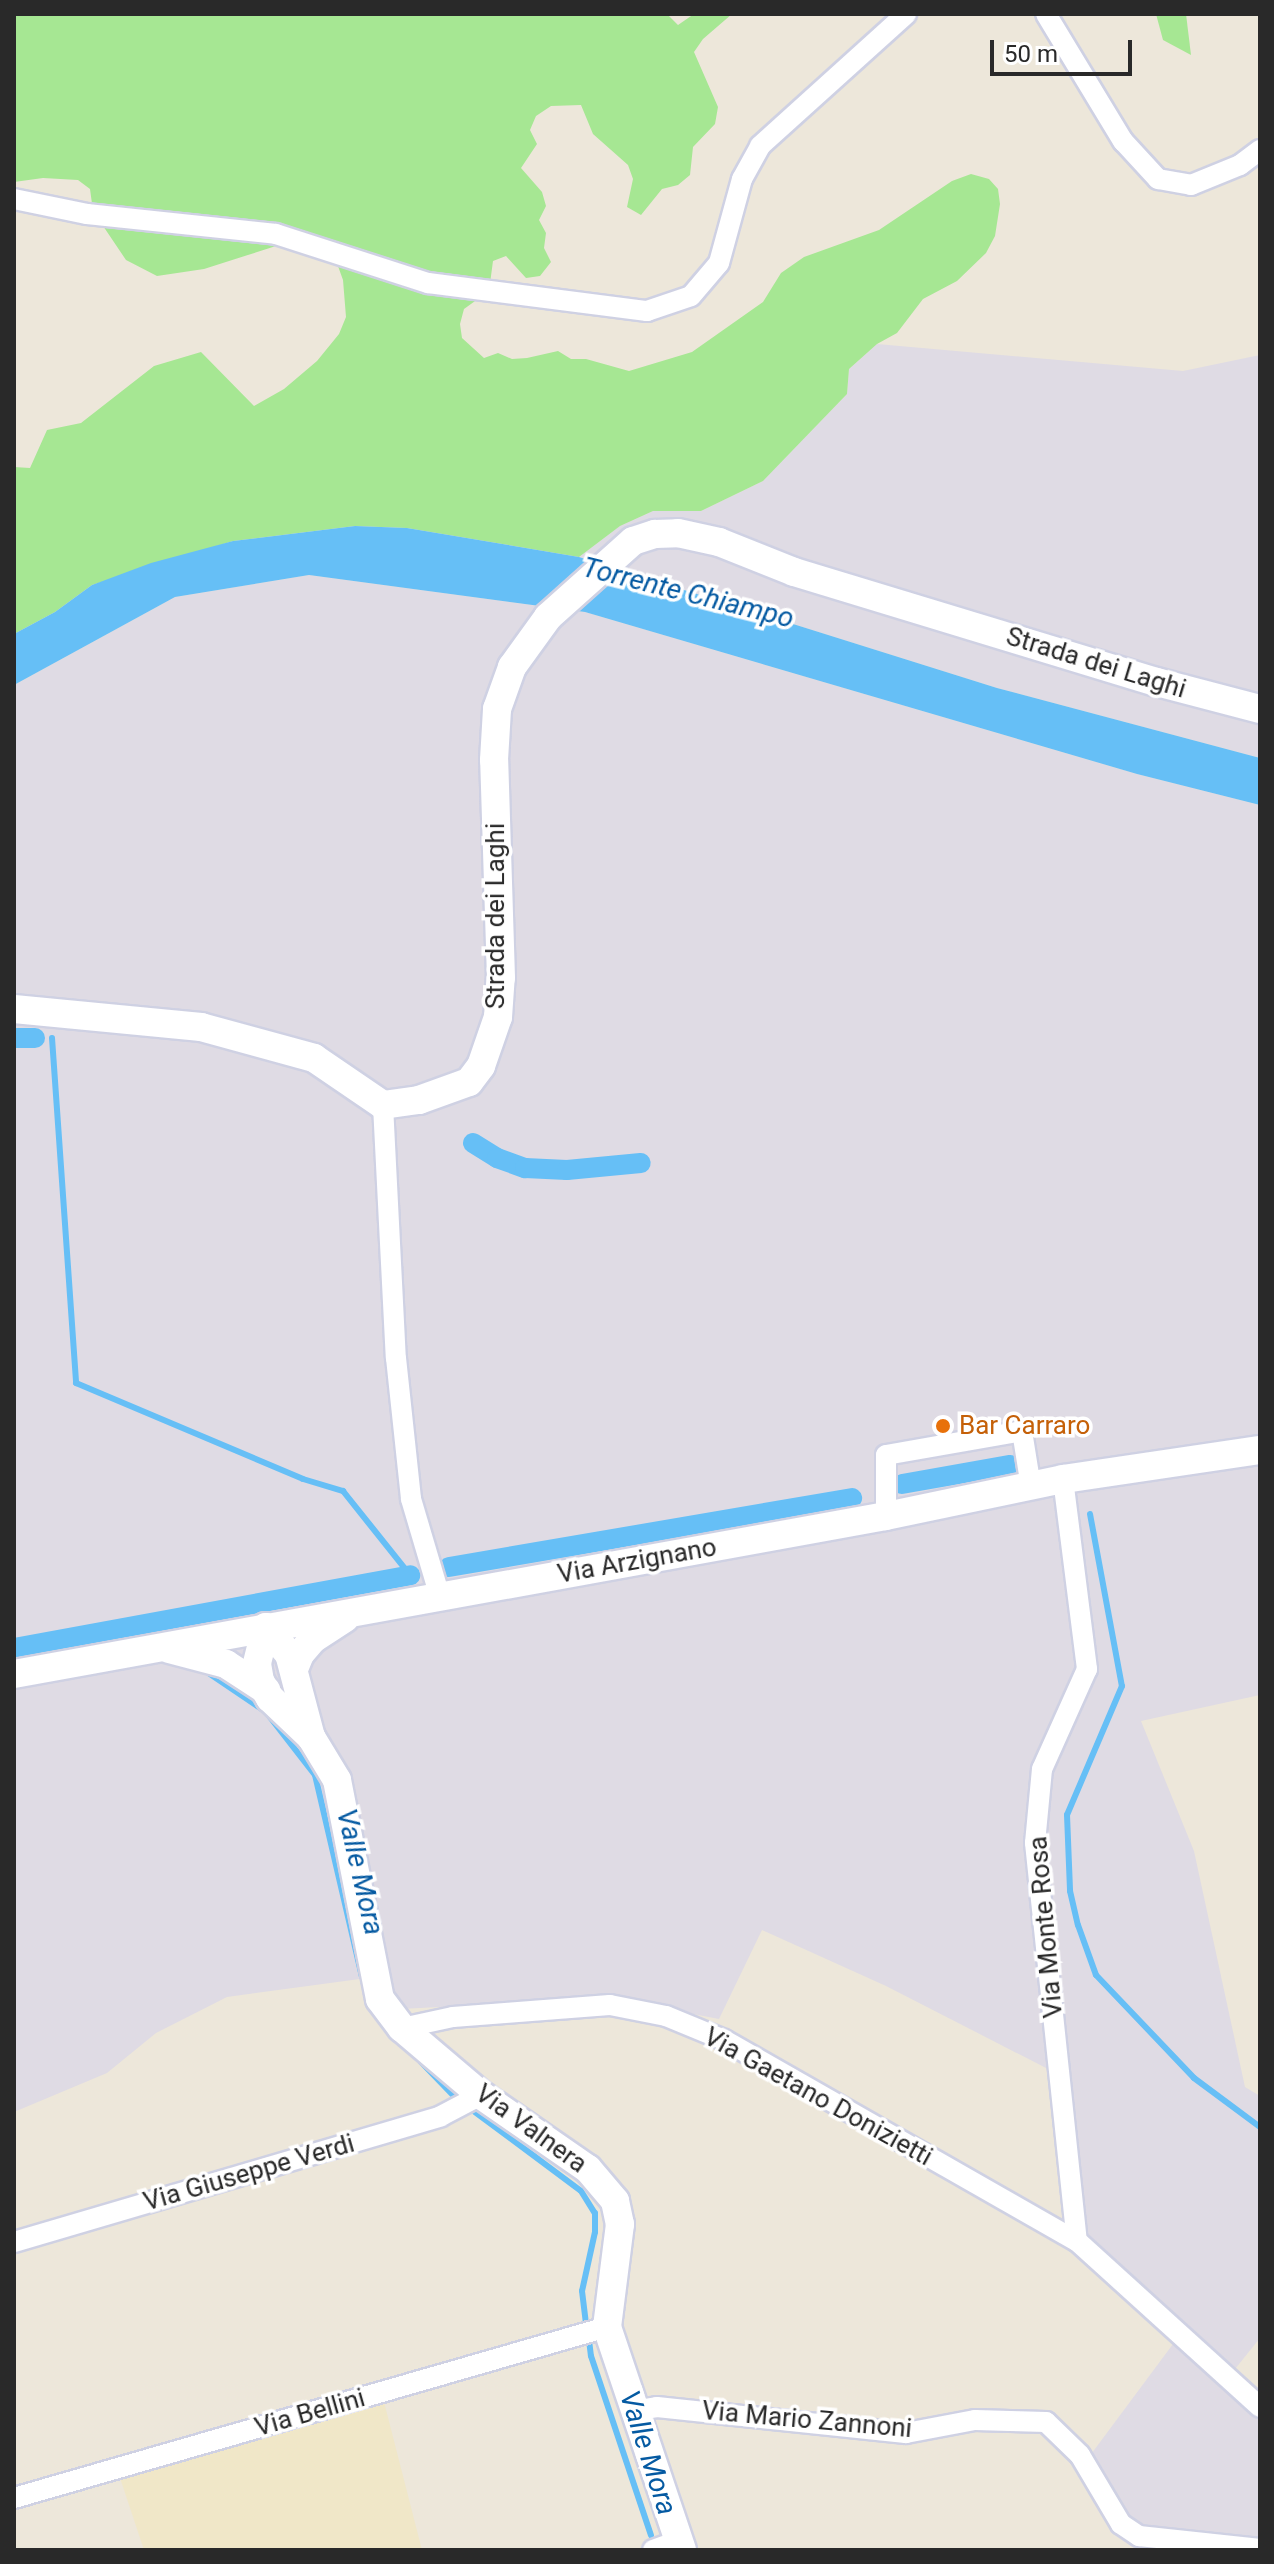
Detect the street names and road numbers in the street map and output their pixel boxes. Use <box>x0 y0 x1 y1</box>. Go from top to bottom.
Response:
street label: Strada dei Laghi <box>1002 621 1190 705</box>
street label: Strada dei Laghi <box>480 823 512 1009</box>
street label: Via Arzignano <box>555 1532 719 1590</box>
street label: Via Monte Rosa <box>1023 1835 1069 2019</box>
street label: Via Gaetano Donizietti <box>698 2021 938 2173</box>
street label: Via Valnera <box>469 2078 593 2180</box>
street label: Via Giuseppe Verdi <box>140 2128 358 2218</box>
street label: Via Bellini <box>251 2382 369 2444</box>
street label: Via Mario Zannoni <box>701 2395 913 2445</box>

